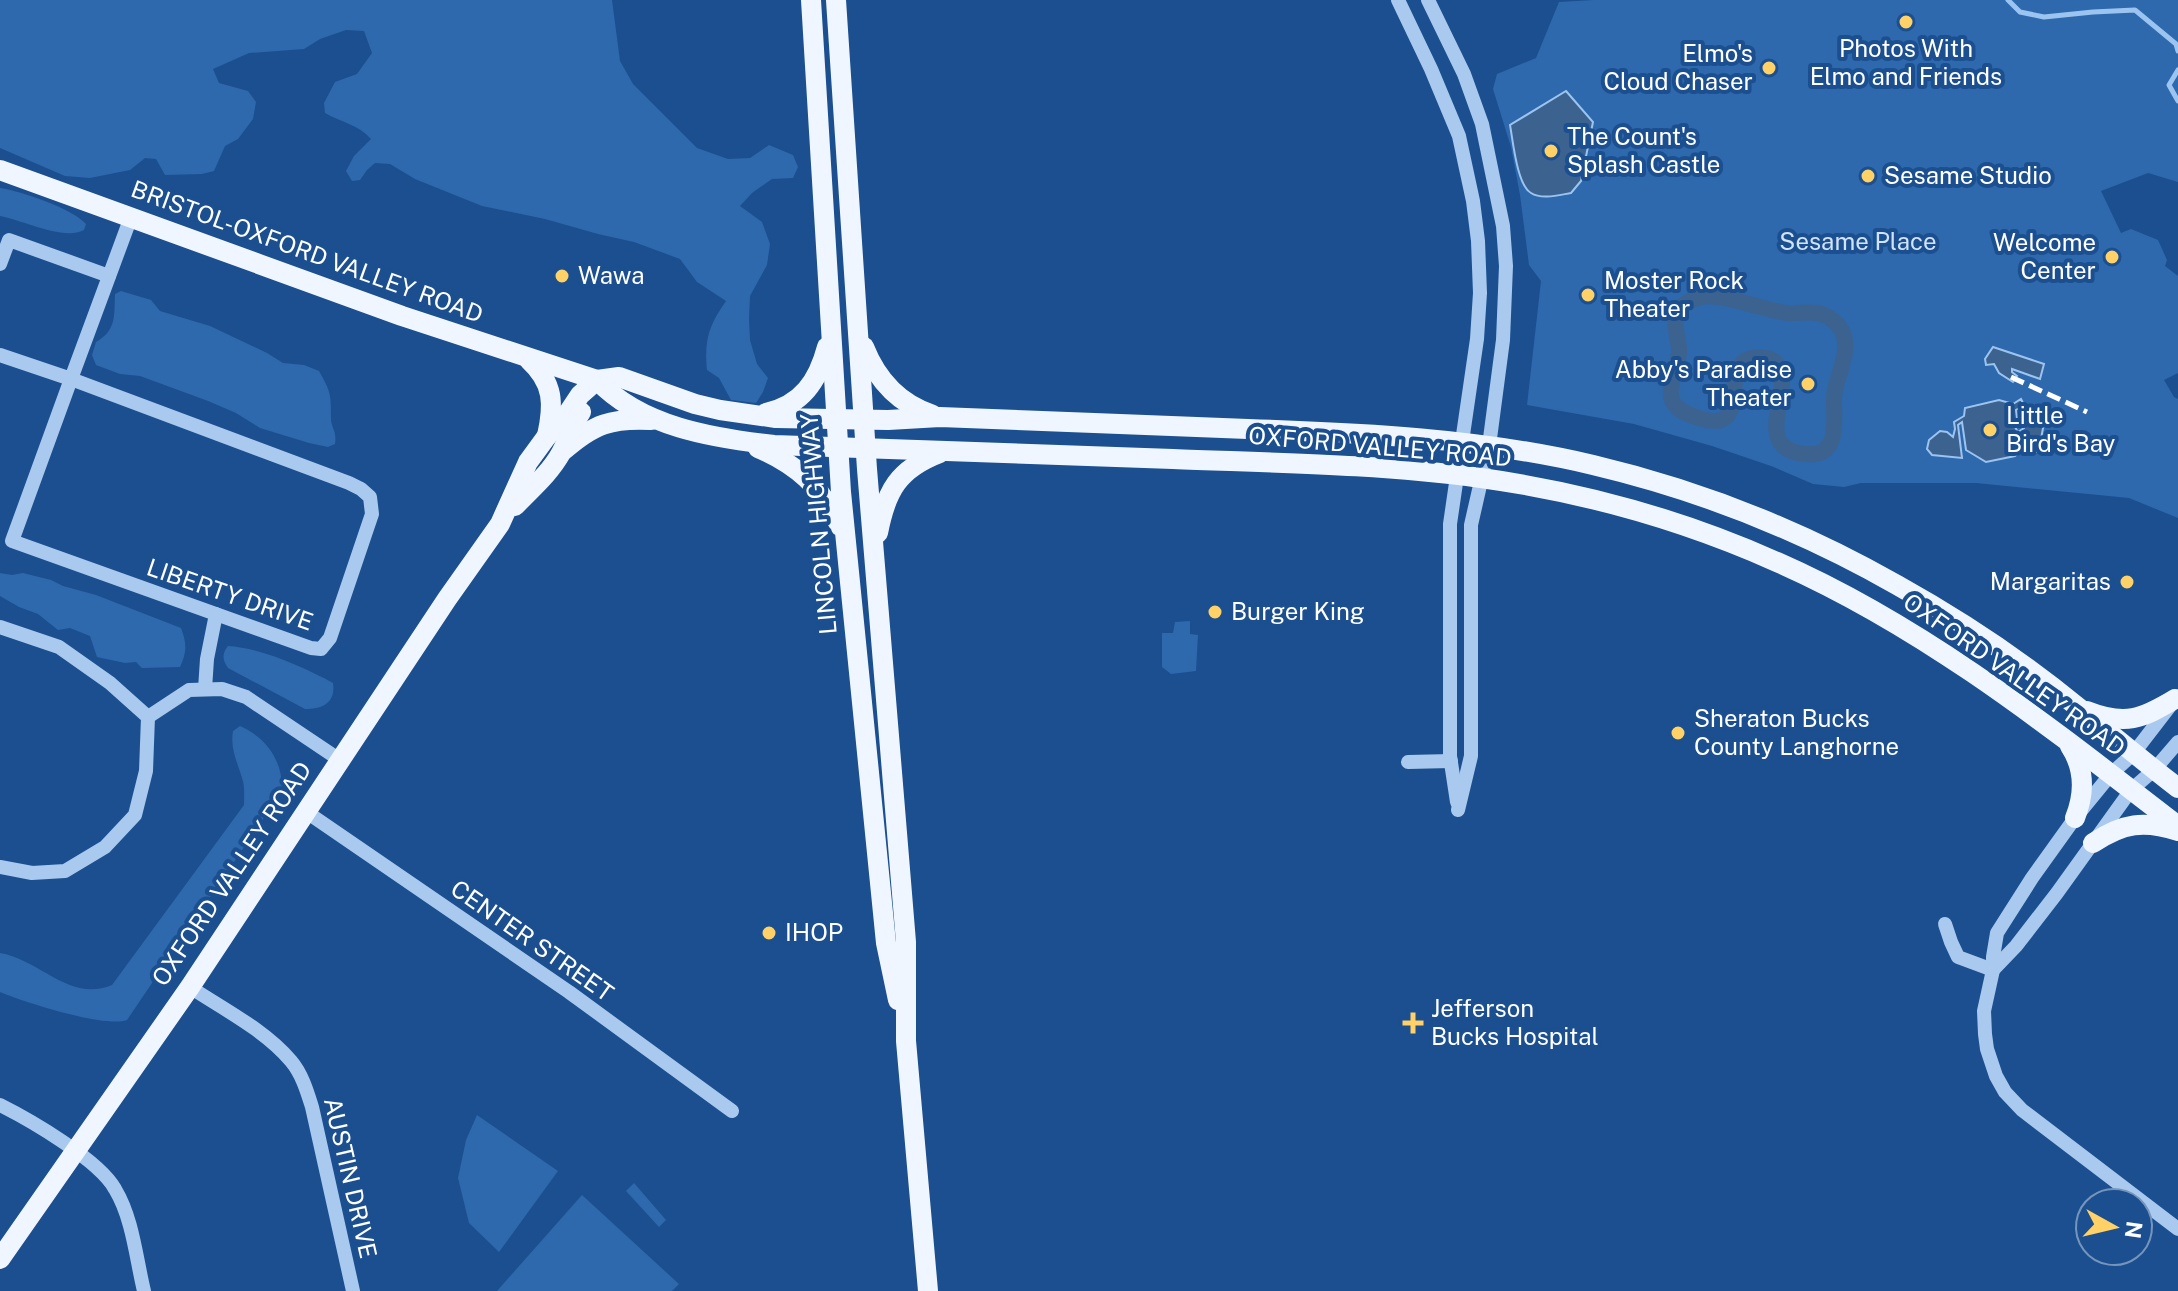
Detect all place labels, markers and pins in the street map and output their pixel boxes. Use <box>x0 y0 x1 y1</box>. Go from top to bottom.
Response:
marker: Photos With Elmo and Friends <box>1897 13 1915 31</box>
place label: Photos With Elmo and Friends <box>1810 34 2002 90</box>
place label: Elmo's Cloud Chaser <box>1604 39 1753 95</box>
marker: Elmo's Cloud Chaser <box>1760 59 1778 77</box>
place label: The Count's Splash Castle <box>1567 122 1720 178</box>
marker: The Count's Splash Castle <box>1542 142 1560 160</box>
place label: Sesame Studio <box>1884 161 2052 189</box>
marker: Sesame Studio <box>1859 167 1877 185</box>
place label: Welcome Center <box>1993 228 2096 284</box>
marker: Welcome Center <box>2103 248 2121 266</box>
place label: Wawa <box>578 261 644 289</box>
place label: Moster Rock Theater <box>1604 266 1744 322</box>
marker: Wawa <box>553 267 571 285</box>
marker: Moster Rock Theater <box>1579 286 1597 304</box>
place label: Abby's Paradise Theater <box>1615 355 1792 411</box>
marker: Abby's Paradise Theater <box>1799 375 1817 393</box>
place label: Little Bird's Bay <box>2006 401 2116 457</box>
marker: Little Bird's Bay <box>1981 421 1999 439</box>
place label: Margaritas <box>1990 567 2111 595</box>
marker: Margaritas <box>2118 573 2136 591</box>
place label: Burger King <box>1231 597 1365 625</box>
marker: Burger King <box>1206 603 1224 621</box>
place label: Sheraton Bucks County Langhorne <box>1694 704 1899 760</box>
marker: Sheraton Bucks County Langhorne <box>1669 724 1687 742</box>
place label: IHOP <box>785 918 843 946</box>
marker: IHOP <box>760 924 778 942</box>
place label: Jefferson Bucks Hospital <box>1431 994 1599 1050</box>
marker: Jefferson Bucks Hospital <box>1402 1012 1424 1034</box>

